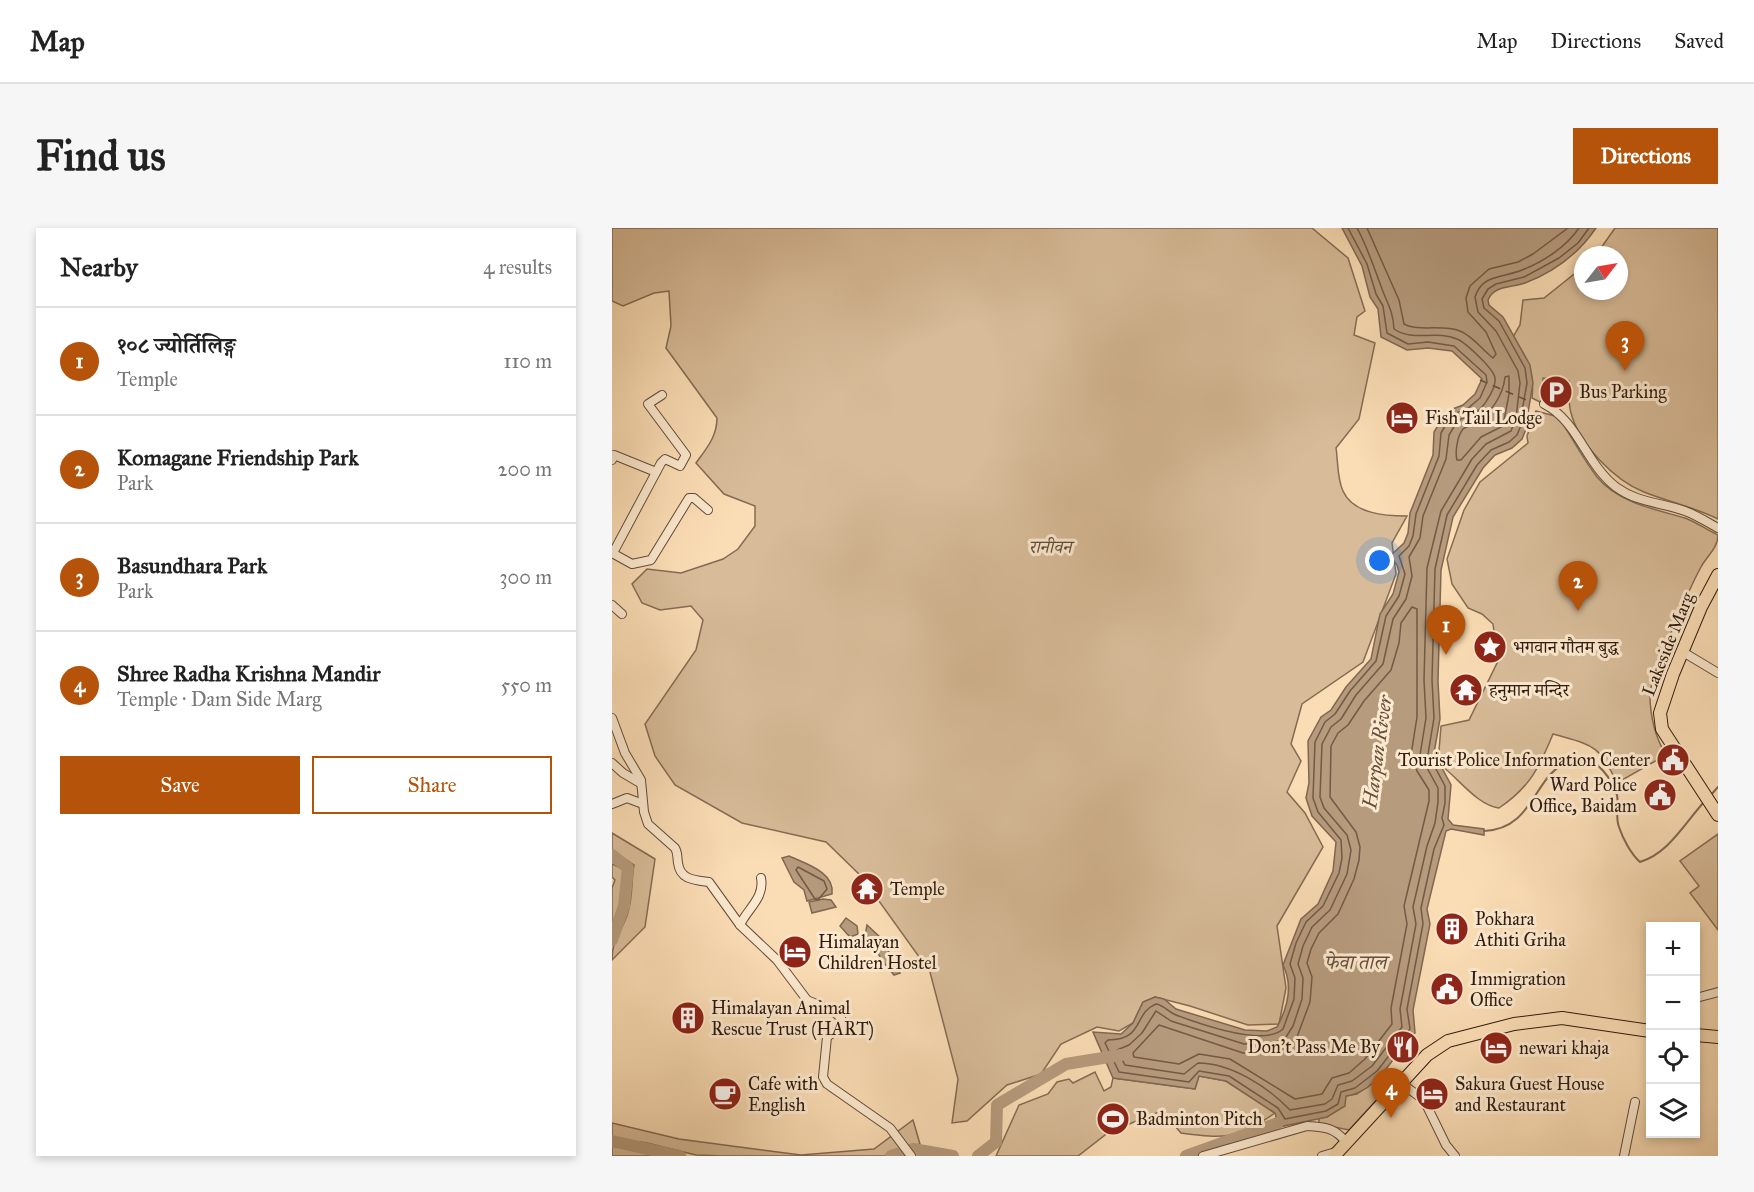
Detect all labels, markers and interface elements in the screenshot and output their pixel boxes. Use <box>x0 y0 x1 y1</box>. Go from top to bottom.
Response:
text: Map <box>30 24 85 59</box>
text: Map <box>1477 28 1518 54</box>
text: Directions <box>1551 28 1641 54</box>
text: Saved <box>1674 28 1724 54</box>
button: Directions <box>1573 128 1718 184</box>
text: Find us <box>36 130 166 182</box>
north arrow <box>1574 246 1628 300</box>
text: Nearby <box>60 251 138 283</box>
text: 4 results <box>483 255 552 279</box>
pin: 3 <box>1606 322 1644 371</box>
text: १०८ ज्योर्तिलिङ्ग <box>117 332 236 359</box>
text: 1 <box>76 349 83 373</box>
text: 110 m <box>504 349 552 373</box>
text: Temple <box>117 367 178 391</box>
parking icon: Bus Parking <box>1538 374 1574 410</box>
place label: Bus Parking <box>1579 381 1667 404</box>
hotel icon: Fish Tail Lodge <box>1384 400 1420 436</box>
place label: Fish Tail Lodge <box>1425 407 1542 430</box>
text: Komagane Friendship Park <box>117 444 359 471</box>
text: 2 <box>75 457 84 481</box>
text: 200 m <box>498 457 552 481</box>
text: Park <box>117 471 153 495</box>
park label: रानीवन <box>1028 536 1075 558</box>
your location <box>1365 546 1394 575</box>
text: Basundhara Park <box>117 552 267 579</box>
pin: 2 <box>1558 562 1598 611</box>
text: 3 <box>76 565 84 589</box>
text: 300 m <box>500 565 552 589</box>
text: Park <box>117 579 153 603</box>
street label: Lakeside Marg <box>1637 588 1700 699</box>
pin: 1 <box>1426 606 1466 655</box>
place icon: भगवान गौतम बुद्ध <box>1472 629 1508 665</box>
place label: भगवान गौतम बुद्ध <box>1513 636 1619 658</box>
text: Shree Radha Krishna Mandir <box>117 660 380 687</box>
temple icon: हनुमान मन्दिर <box>1448 672 1484 708</box>
text: 4 <box>74 673 85 697</box>
text: 550 m <box>501 673 552 697</box>
place label: हनुमान मन्दिर <box>1488 679 1570 701</box>
text: Temple · Dam Side Marg <box>117 687 322 711</box>
water label: Harpan River <box>1357 692 1398 811</box>
public building icon: Tourist Police Information Center <box>1655 742 1691 778</box>
place label: Tourist Police Information Center <box>1398 749 1650 771</box>
button: Save <box>60 756 300 814</box>
button: Share <box>312 756 552 814</box>
place label: Ward Police Office, Baidam <box>1529 774 1637 817</box>
public building icon: Ward Police Office, Baidam <box>1642 777 1678 813</box>
temple icon: Temple <box>849 871 885 907</box>
place label: Temple <box>890 878 945 900</box>
place label: Pokhara Athiti Griha <box>1474 908 1566 951</box>
building icon: Pokhara Athiti Griha <box>1434 911 1470 947</box>
map controls <box>1646 922 1700 1138</box>
button: + <box>1646 922 1700 976</box>
place label: Himalayan Children Hostel <box>818 931 937 974</box>
hotel icon: Himalayan Children Hostel <box>777 934 813 970</box>
water label: फेवा ताल <box>1324 950 1390 974</box>
place label: Immigration Office <box>1470 968 1566 1011</box>
public building icon: Immigration Office <box>1429 971 1465 1007</box>
button: − <box>1646 976 1700 1030</box>
place label: Himalayan Animal Rescue Trust (HART) <box>711 997 874 1041</box>
building icon: Himalayan Animal Rescue Trust (HART) <box>670 1000 706 1036</box>
restaurant icon: Don't Pass Me By <box>1385 1029 1421 1065</box>
hotel icon: newari khaja <box>1478 1030 1514 1066</box>
button: locate <box>1646 1030 1700 1084</box>
place label: Don't Pass Me By <box>1248 1036 1381 1058</box>
place label: newari khaja <box>1519 1037 1609 1059</box>
pin: 4 <box>1372 1068 1410 1118</box>
place label: Cafe with English <box>748 1073 818 1117</box>
place label: Sakura Guest House and Restaurant <box>1455 1073 1604 1116</box>
cafe icon: Cafe with English <box>707 1076 743 1112</box>
hotel icon: Sakura Guest House and Restaurant <box>1414 1076 1450 1112</box>
button: layers <box>1646 1084 1700 1138</box>
sports icon: Badminton Pitch <box>1095 1101 1131 1137</box>
place label: Badminton Pitch <box>1136 1108 1263 1130</box>

